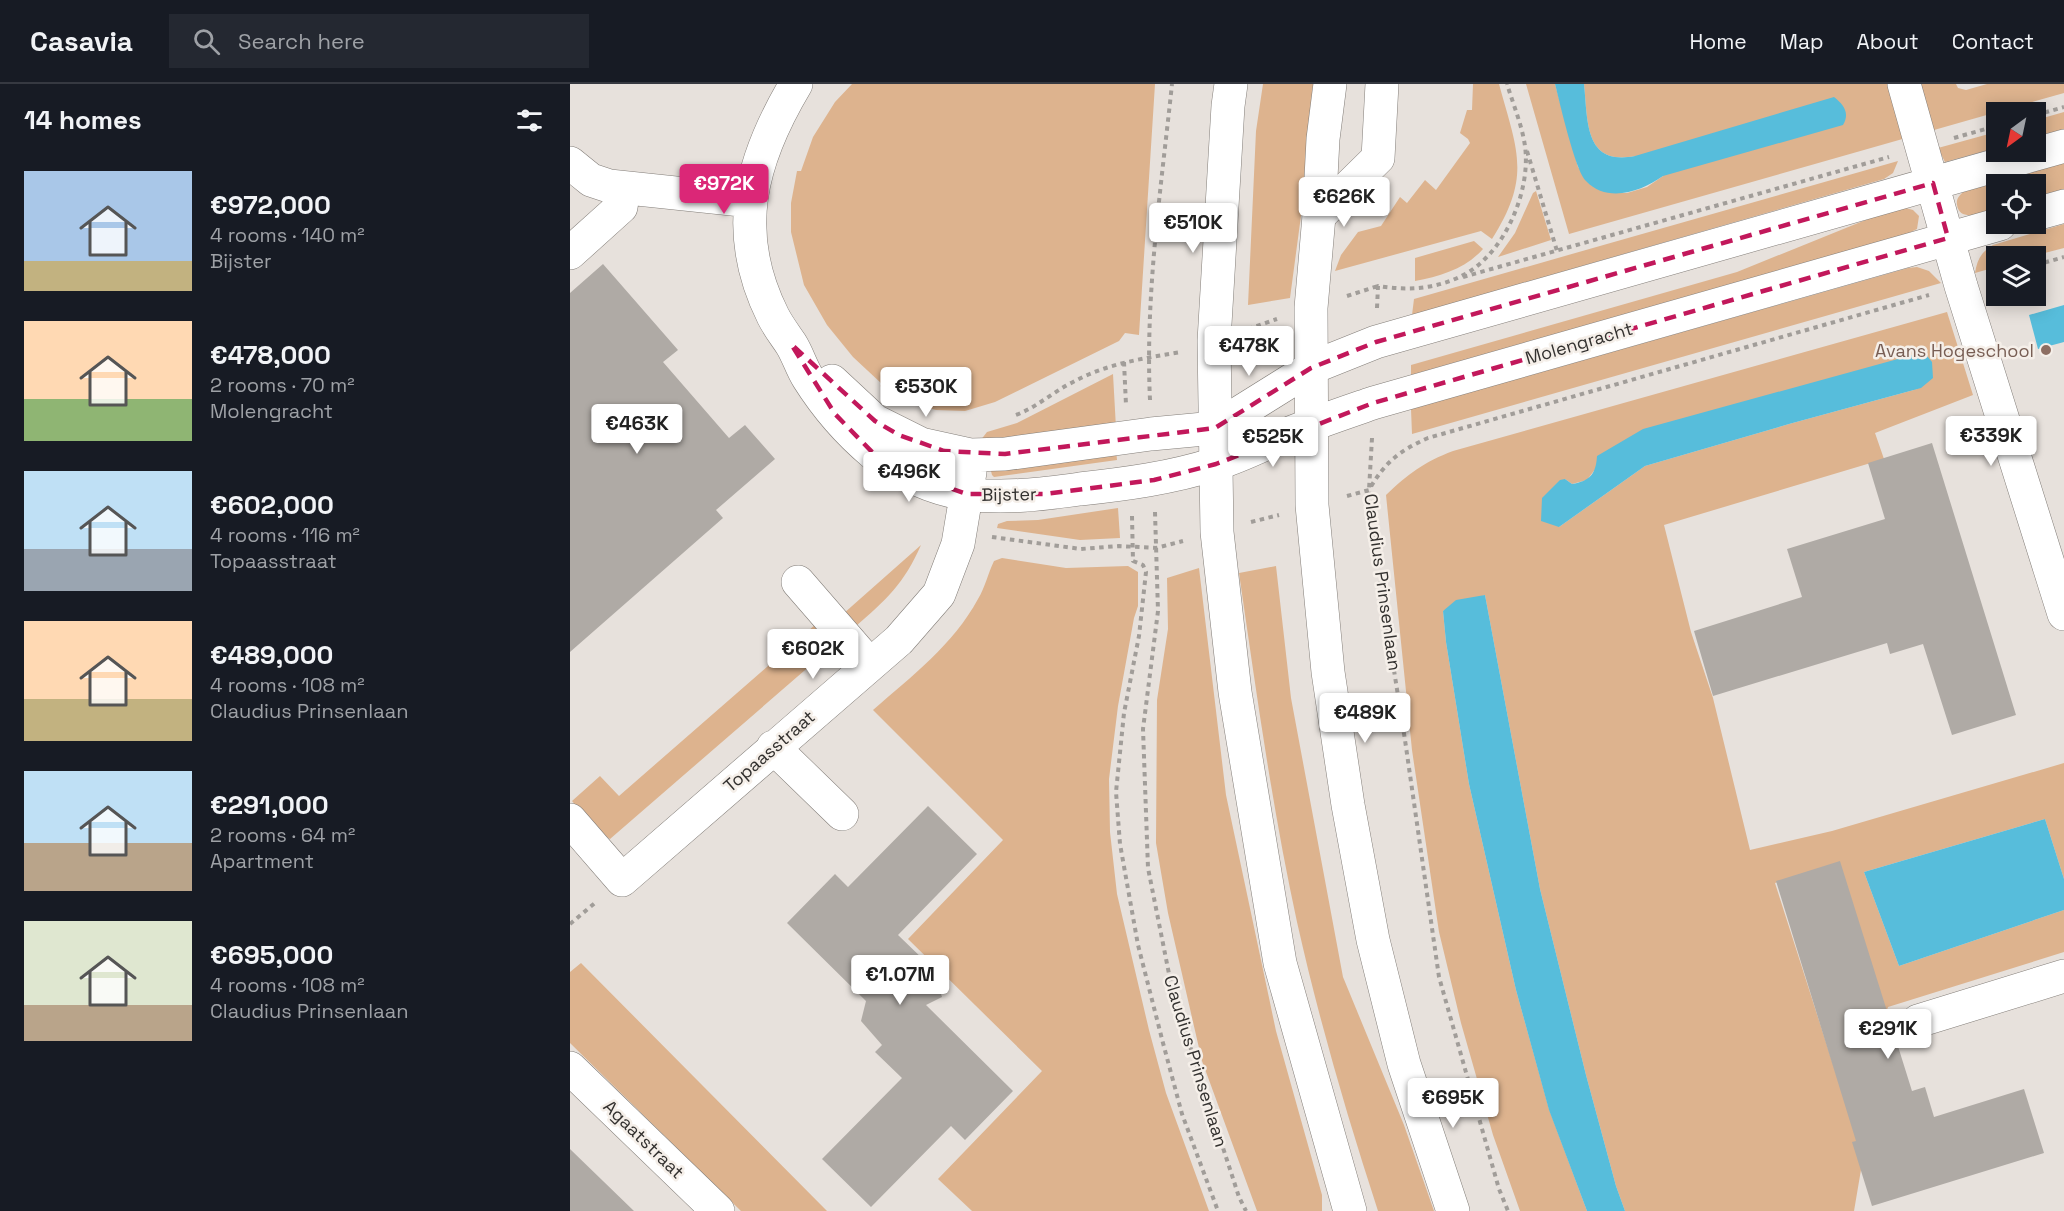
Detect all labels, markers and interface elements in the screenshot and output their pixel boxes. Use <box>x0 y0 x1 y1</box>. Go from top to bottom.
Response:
search box <box>169 14 589 68</box>
text: Casavia <box>30 23 133 59</box>
icon: search <box>190 25 223 58</box>
text: Search here <box>238 27 365 55</box>
text: Home <box>1689 28 1747 55</box>
text: Map <box>1780 28 1824 55</box>
text: About <box>1857 28 1919 55</box>
text: Contact <box>1952 28 2034 55</box>
north arrow <box>1986 102 2046 162</box>
map controls <box>1986 102 2046 306</box>
text: 14 homes <box>24 103 142 137</box>
icon: filters <box>513 104 546 137</box>
pin: €972K <box>682 164 766 215</box>
text: €972K <box>694 170 754 196</box>
button: locate <box>1986 174 2046 234</box>
pin: €626K <box>1302 177 1386 228</box>
text: €626K <box>1313 183 1375 209</box>
text: €972,000 <box>210 188 331 222</box>
icon: home <box>72 195 144 267</box>
pin: €510K <box>1151 203 1235 254</box>
text: €510K <box>1163 209 1223 235</box>
text: 4 rooms · 140 m² <box>210 222 365 248</box>
button: layers <box>1986 246 2046 306</box>
text: Bijster <box>210 248 272 274</box>
street label: Molengracht <box>1523 317 1635 369</box>
pin: €478K <box>1207 326 1291 377</box>
text: €478K <box>1218 332 1280 358</box>
text: €478,000 <box>210 338 331 372</box>
place label: Avans Hogeschool <box>1875 339 2034 362</box>
marker: Avans Hogeschool <box>2039 343 2053 357</box>
icon: home <box>72 345 144 417</box>
pin: €530K <box>884 367 968 418</box>
text: 2 rooms · 70 m² <box>210 372 354 398</box>
text: €530K <box>894 373 958 399</box>
text: Molengracht <box>210 398 333 424</box>
pin: €463K <box>595 404 679 455</box>
text: €463K <box>605 410 669 436</box>
pin: €339K <box>1949 416 2033 467</box>
pin: €525K <box>1231 417 1315 468</box>
text: €339K <box>1960 422 2022 448</box>
text: €525K <box>1242 423 1304 449</box>
pin: €496K <box>867 452 951 503</box>
text: €496K <box>877 458 941 484</box>
street label: Bijster <box>981 482 1037 506</box>
text: €602,000 <box>210 488 334 522</box>
street label: Claudius Prinsenlaan <box>1359 492 1407 672</box>
icon: home <box>72 495 144 567</box>
text: 4 rooms · 116 m² <box>210 522 360 548</box>
text: Topaasstraat <box>210 548 337 574</box>
pin: €602K <box>771 629 855 680</box>
text: €602K <box>781 635 845 661</box>
text: €489,000 <box>210 638 333 672</box>
icon: home <box>72 645 144 717</box>
text: 4 rooms · 108 m² <box>210 672 365 698</box>
pin: €489K <box>1323 693 1407 744</box>
text: Claudius Prinsenlaan <box>210 698 408 724</box>
text: €489K <box>1333 699 1397 725</box>
street label: Topaasstraat <box>718 705 820 797</box>
text: €291,000 <box>210 788 329 822</box>
icon: home <box>72 795 144 867</box>
text: 2 rooms · 64 m² <box>210 822 355 848</box>
text: Apartment <box>210 848 314 874</box>
text: €695,000 <box>210 938 333 972</box>
icon: home <box>72 945 144 1017</box>
pin: €1.07M <box>851 955 949 1006</box>
text: €1.07M <box>865 961 935 987</box>
text: 4 rooms · 108 m² <box>210 972 365 998</box>
street label: Claudius Prinsenlaan <box>1159 972 1233 1150</box>
text: Claudius Prinsenlaan <box>210 998 408 1024</box>
pin: €291K <box>1846 1009 1930 1060</box>
text: €291K <box>1858 1015 1918 1041</box>
pin: €695K <box>1411 1078 1495 1129</box>
text: €695K <box>1422 1084 1484 1110</box>
street label: Agaatstraat <box>599 1095 689 1183</box>

